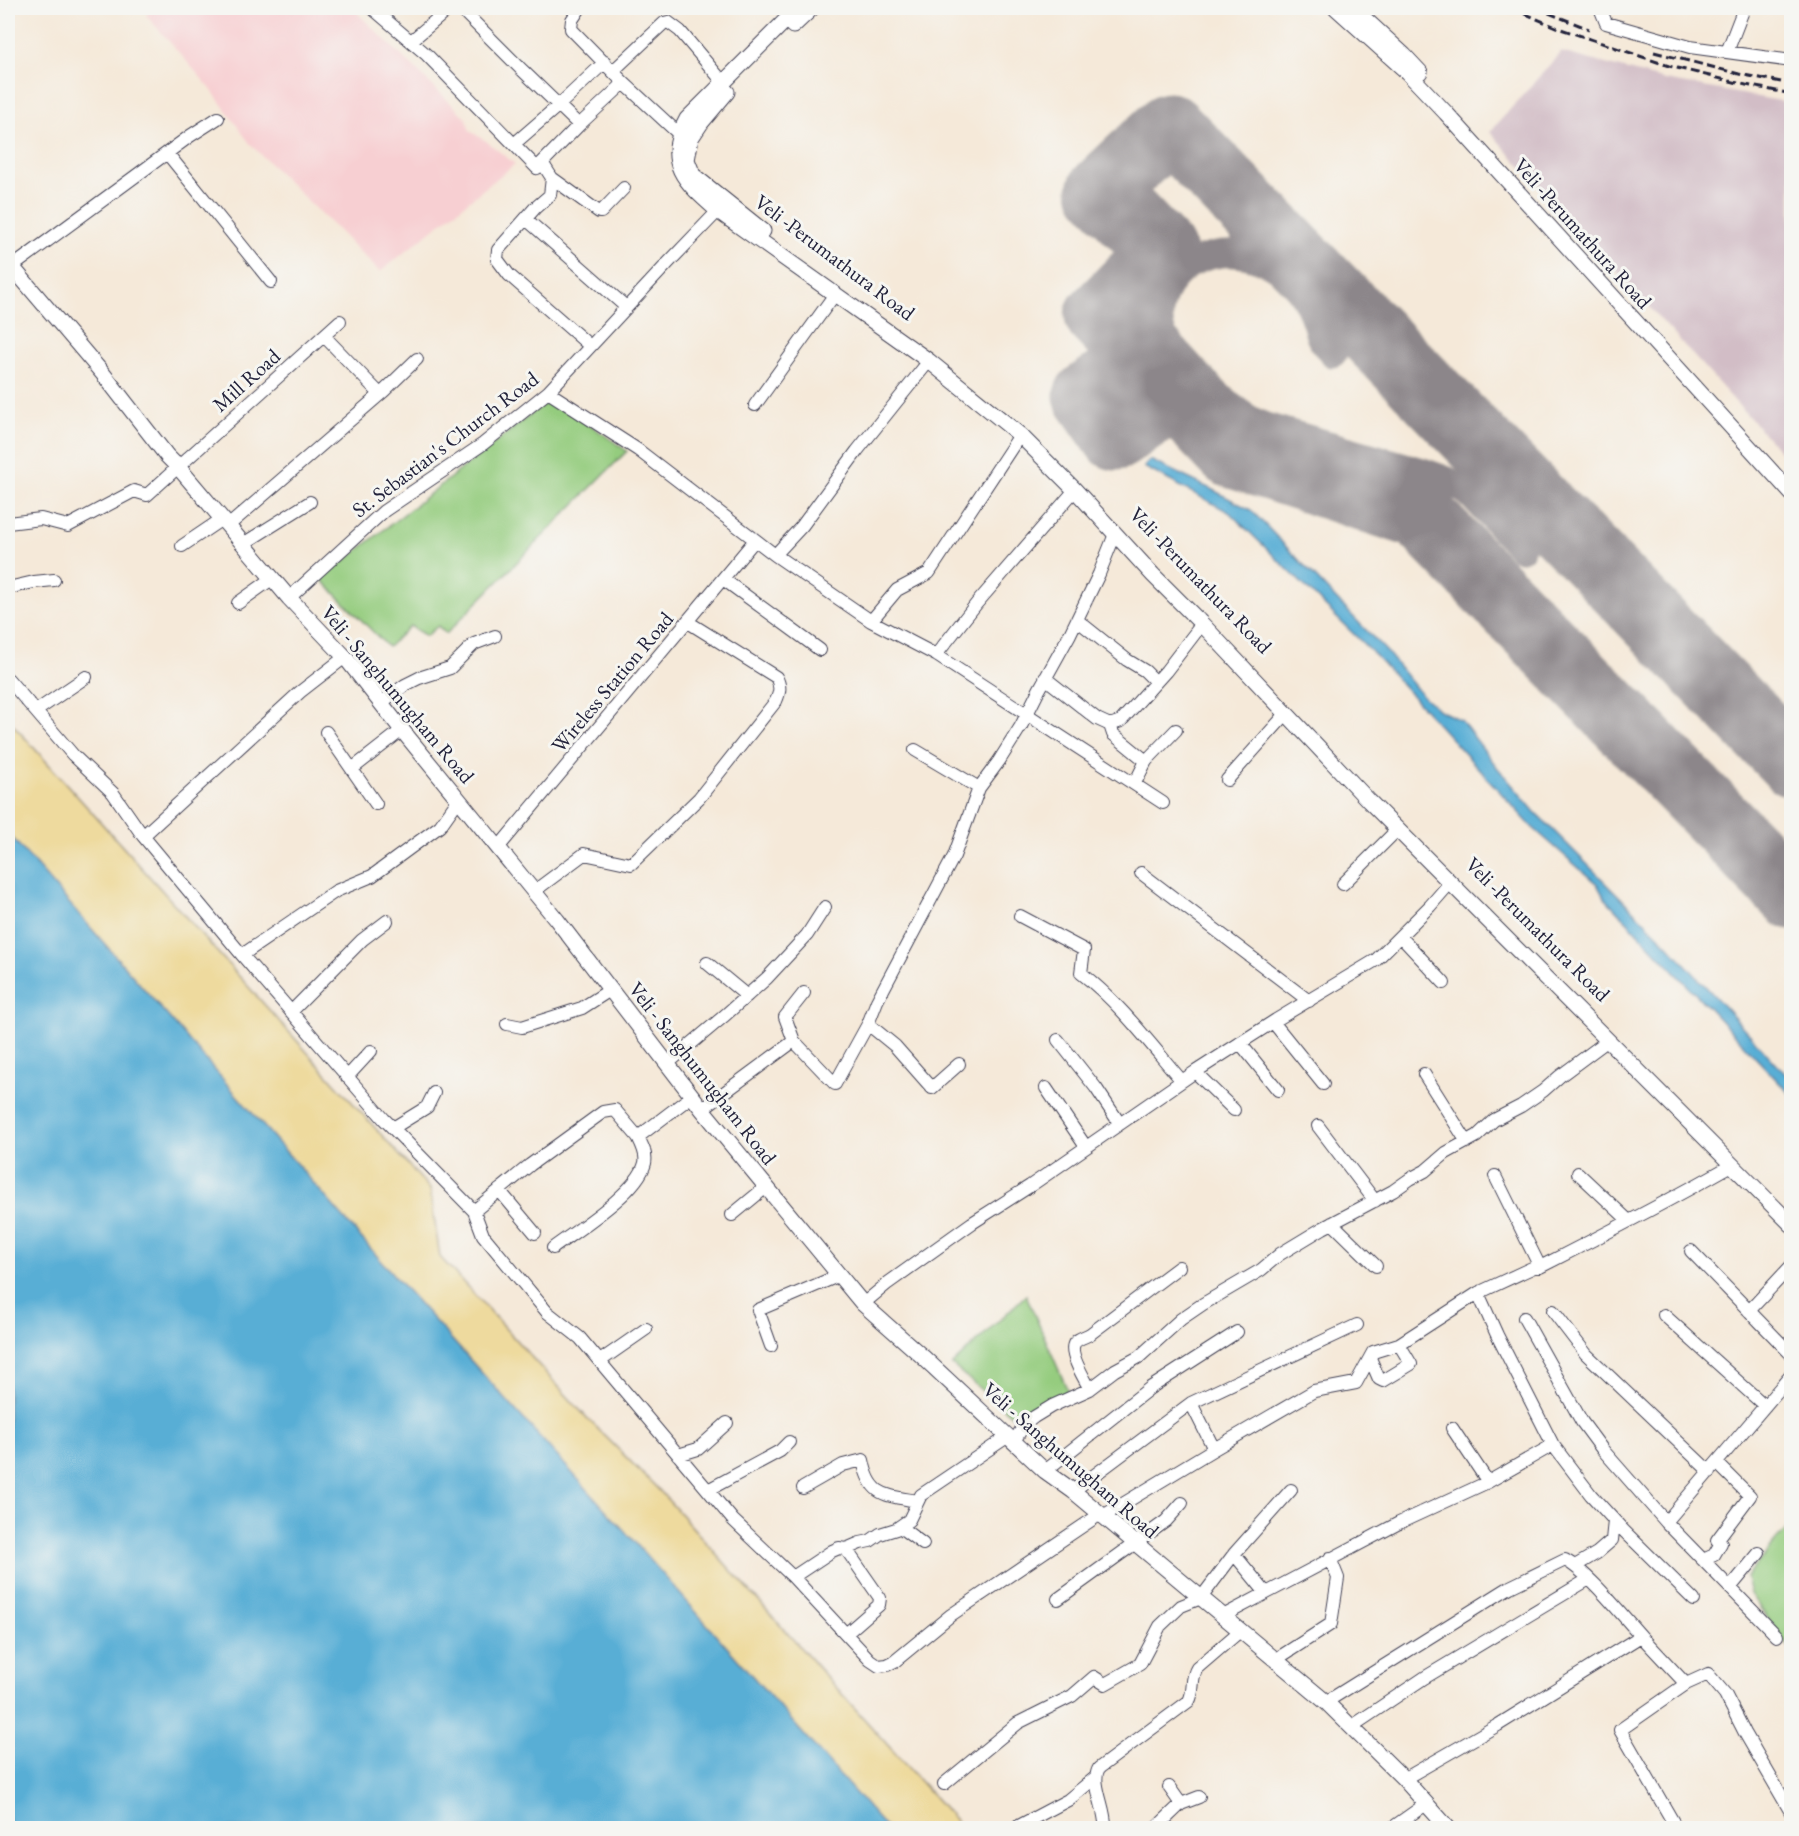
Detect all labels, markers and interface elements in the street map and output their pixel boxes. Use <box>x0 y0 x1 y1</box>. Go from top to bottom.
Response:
street label: Veli -Perumathura Road <box>1508 152 1658 314</box>
street label: Veli -Perumathura Road <box>749 188 921 326</box>
street label: Mill Road <box>206 342 286 418</box>
street label: St. Sebastian's Church Road <box>346 365 544 523</box>
street label: Veli -Perumathura Road <box>1124 501 1278 659</box>
street label: Veli - Sanghumugham Road <box>315 599 481 789</box>
street label: Wireless Station Road <box>545 606 679 758</box>
street label: Veli -Perumathura Road <box>1460 851 1616 1007</box>
street label: Veli - Sanghumugham Road <box>623 976 783 1170</box>
street label: Veli - Sanghumugham Road <box>977 1376 1165 1544</box>

